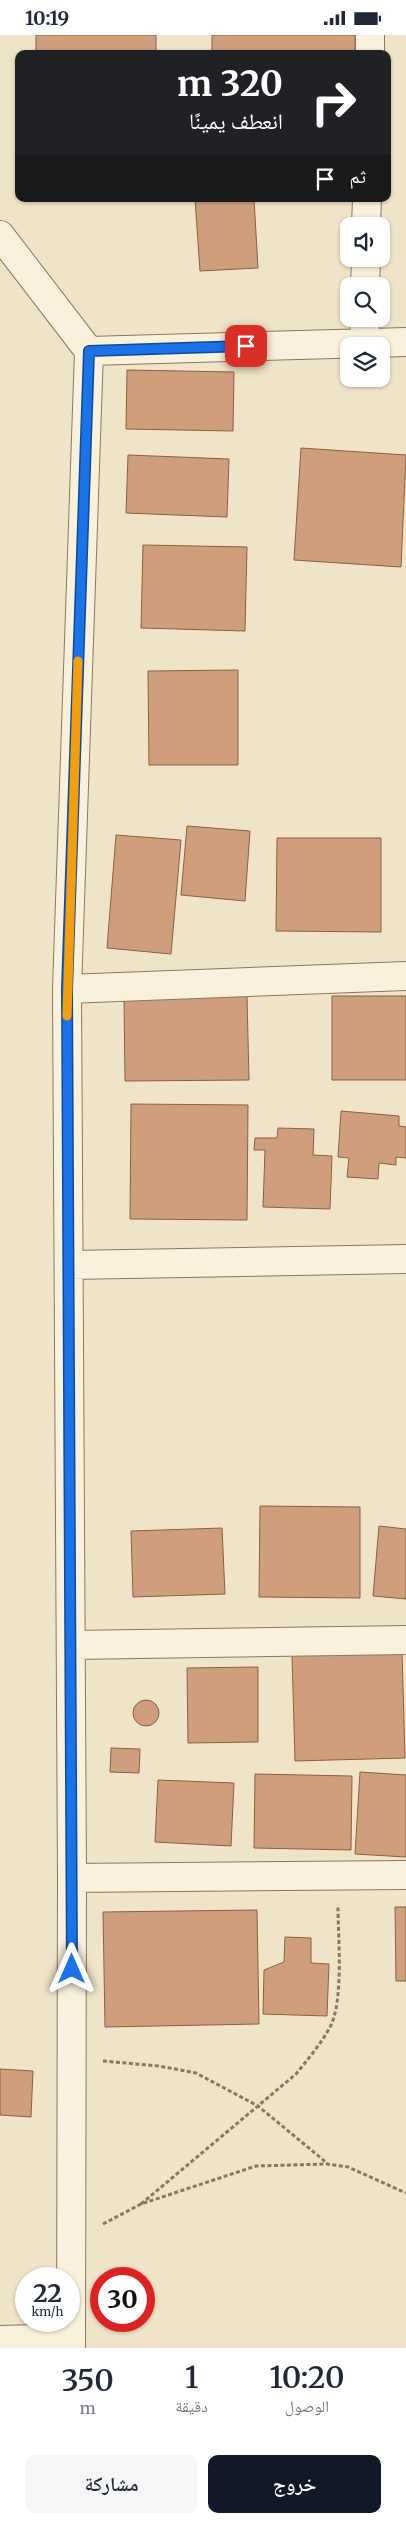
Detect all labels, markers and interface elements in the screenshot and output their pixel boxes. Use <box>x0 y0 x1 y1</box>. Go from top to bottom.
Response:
text: 10:19 <box>25 6 69 30</box>
text: 320 m <box>177 62 283 106</box>
icon: right <box>301 70 366 135</box>
text: انعطف يمينًا <box>189 107 283 135</box>
text: ثم <box>349 164 366 188</box>
icon: arrive <box>311 165 339 193</box>
map controls <box>340 217 390 387</box>
button: sound <box>340 217 390 267</box>
button: search <box>340 277 390 327</box>
pin <box>225 325 267 367</box>
icon: arrive <box>232 332 260 360</box>
button: layers <box>340 337 390 387</box>
position arrow <box>45 1942 97 1994</box>
speed limit sign: 30 <box>90 2267 155 2332</box>
text: 22 <box>33 2277 62 2309</box>
text: km/h <box>32 2304 63 2319</box>
text: 1 <box>185 2358 198 2396</box>
text: 10:20 <box>269 2358 345 2396</box>
text: 350 <box>62 2361 114 2399</box>
text: دقيقة <box>175 2396 208 2416</box>
text: الوصول <box>285 2396 329 2416</box>
text: m <box>80 2398 96 2418</box>
button: مشاركة <box>25 2455 198 2513</box>
button: خروج <box>208 2455 381 2513</box>

